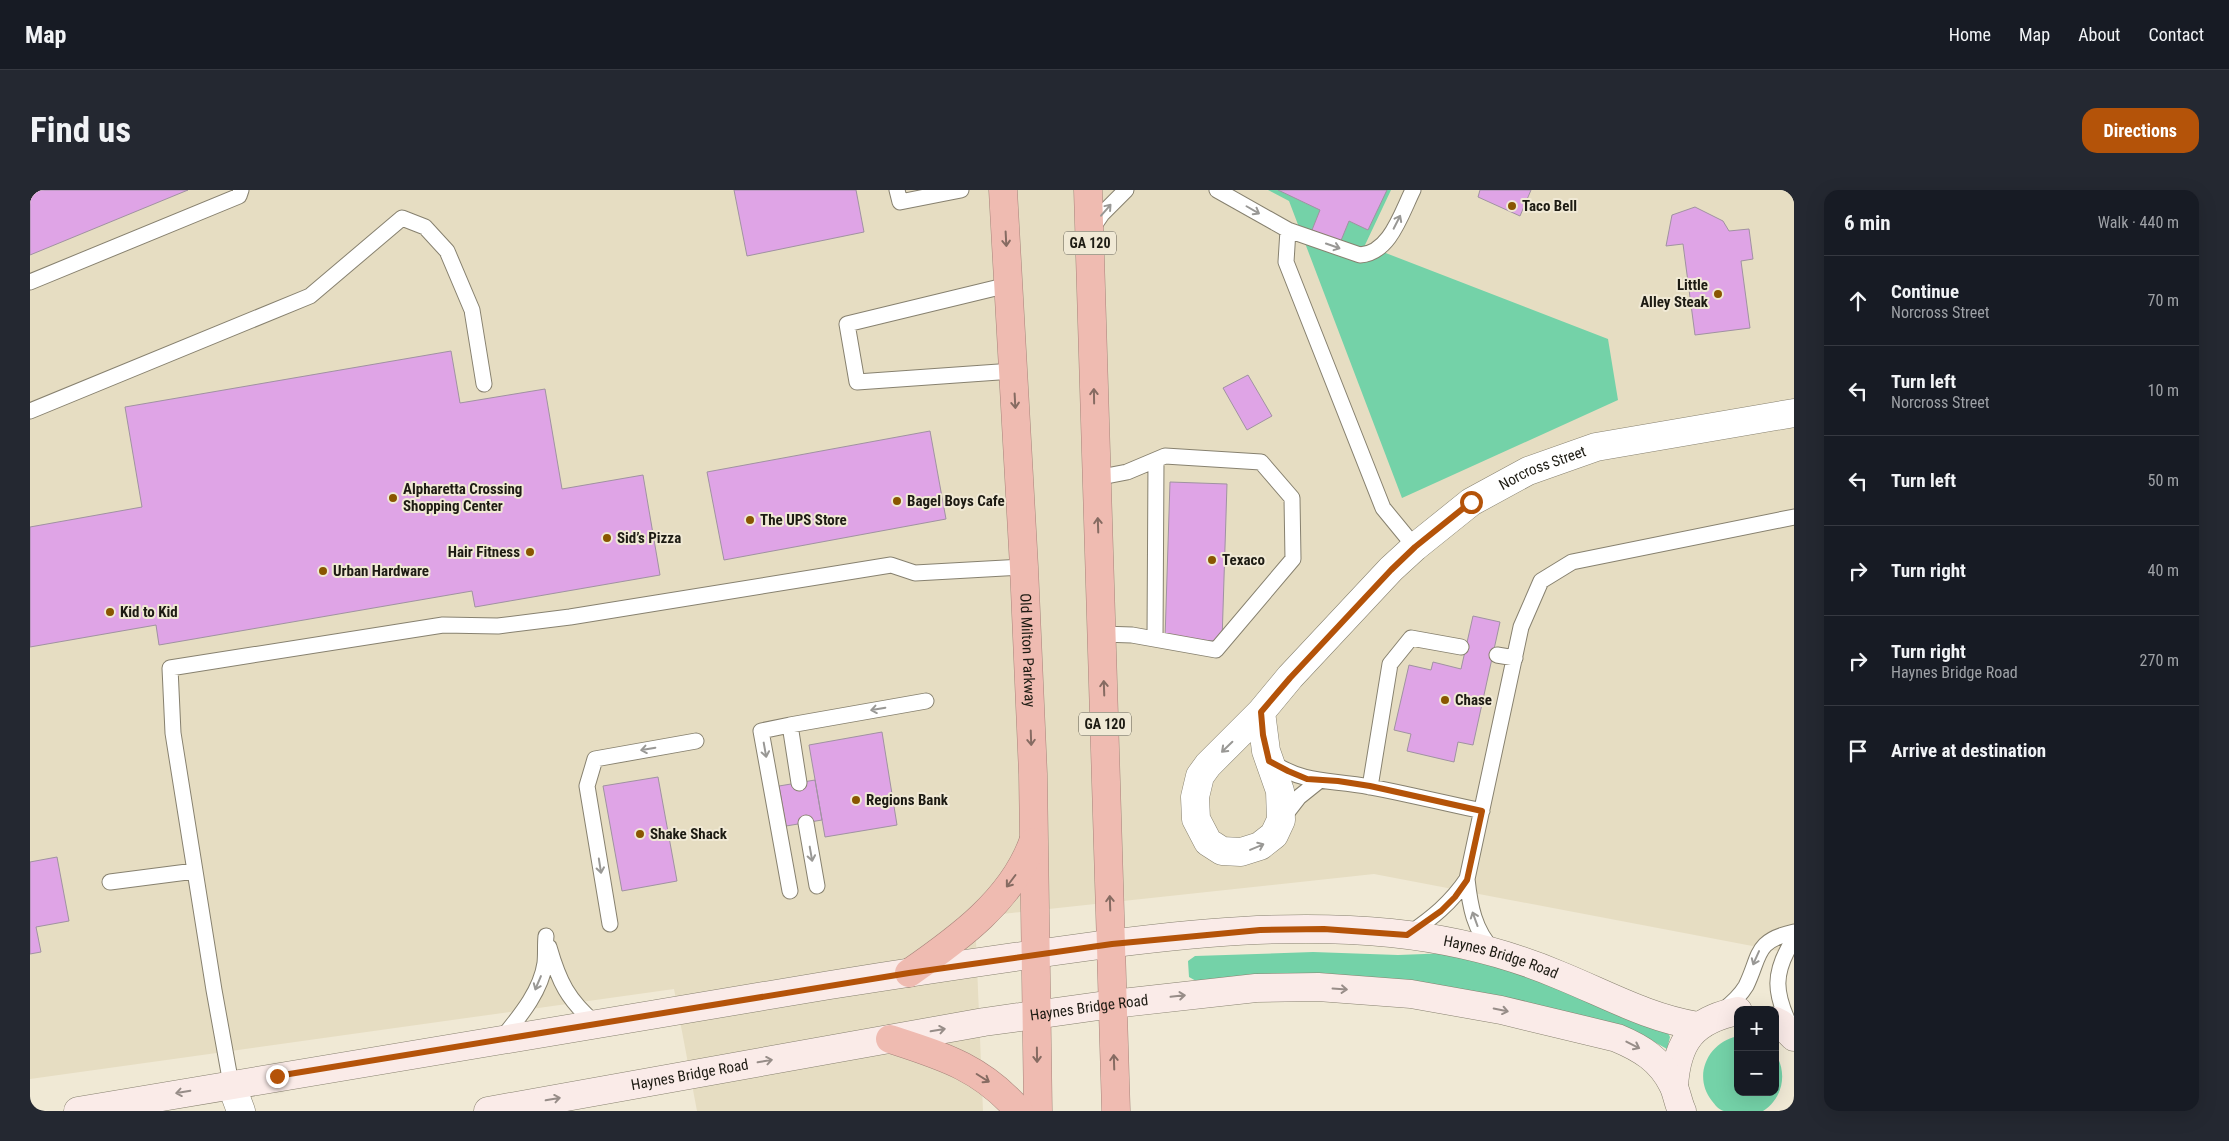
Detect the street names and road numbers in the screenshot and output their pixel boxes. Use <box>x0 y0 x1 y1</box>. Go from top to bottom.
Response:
road number: GA 120 <box>1064 232 1116 254</box>
street label: Norcross Street <box>1496 442 1588 494</box>
street label: Old Milton Parkway <box>1016 593 1039 708</box>
road number: GA 120 <box>1079 712 1131 736</box>
street label: Haynes Bridge Road <box>1442 932 1561 983</box>
street label: Haynes Bridge Road <box>1029 991 1149 1024</box>
street label: Haynes Bridge Road <box>630 1055 750 1094</box>

